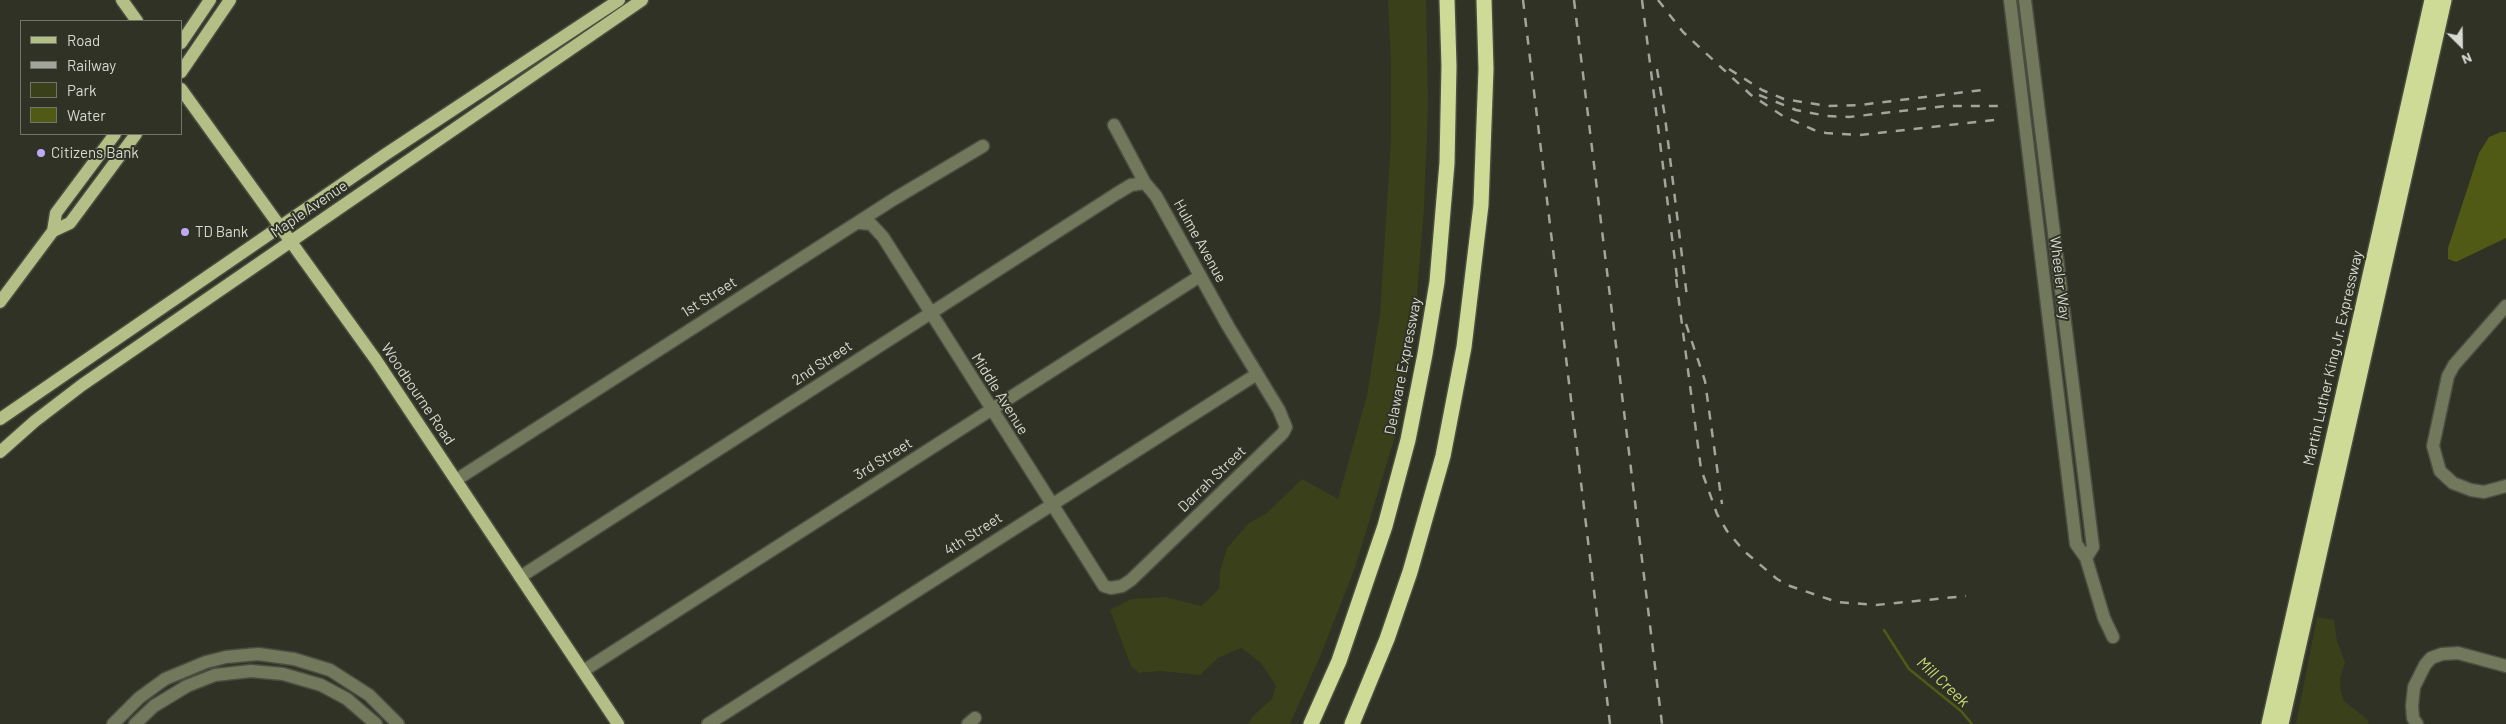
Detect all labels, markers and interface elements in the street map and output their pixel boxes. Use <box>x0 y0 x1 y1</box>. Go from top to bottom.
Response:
legend <box>20 20 182 135</box>
north arrow <box>2436 20 2486 70</box>
text: Road <box>67 31 100 49</box>
text: N <box>2459 50 2475 69</box>
text: Railway <box>67 56 116 74</box>
text: Park <box>67 81 96 99</box>
text: Water <box>67 106 106 124</box>
place label: Citizens Bank <box>51 144 139 162</box>
marker: Citizens Bank <box>35 147 47 159</box>
street label: Maple Avenue <box>267 177 351 241</box>
street label: Hulme Avenue <box>1170 196 1230 286</box>
place label: TD Bank <box>195 223 248 241</box>
marker: TD Bank <box>179 226 191 238</box>
street label: Wheeler Way <box>2046 235 2074 321</box>
street label: Martin Luther King Jr. Expressway <box>2299 249 2367 467</box>
street label: 1st Street <box>678 273 740 321</box>
street label: Delaware Expressway <box>1381 296 1425 436</box>
street label: 2nd Street <box>789 337 855 389</box>
street label: Woodbourne Road <box>377 340 459 448</box>
street label: Middle Avenue <box>968 350 1032 438</box>
street label: 3rd Street <box>851 434 915 484</box>
street label: Darrah Street <box>1174 442 1250 516</box>
street label: 4th Street <box>941 509 1005 559</box>
water label: Mill Creek <box>1913 653 1973 711</box>

